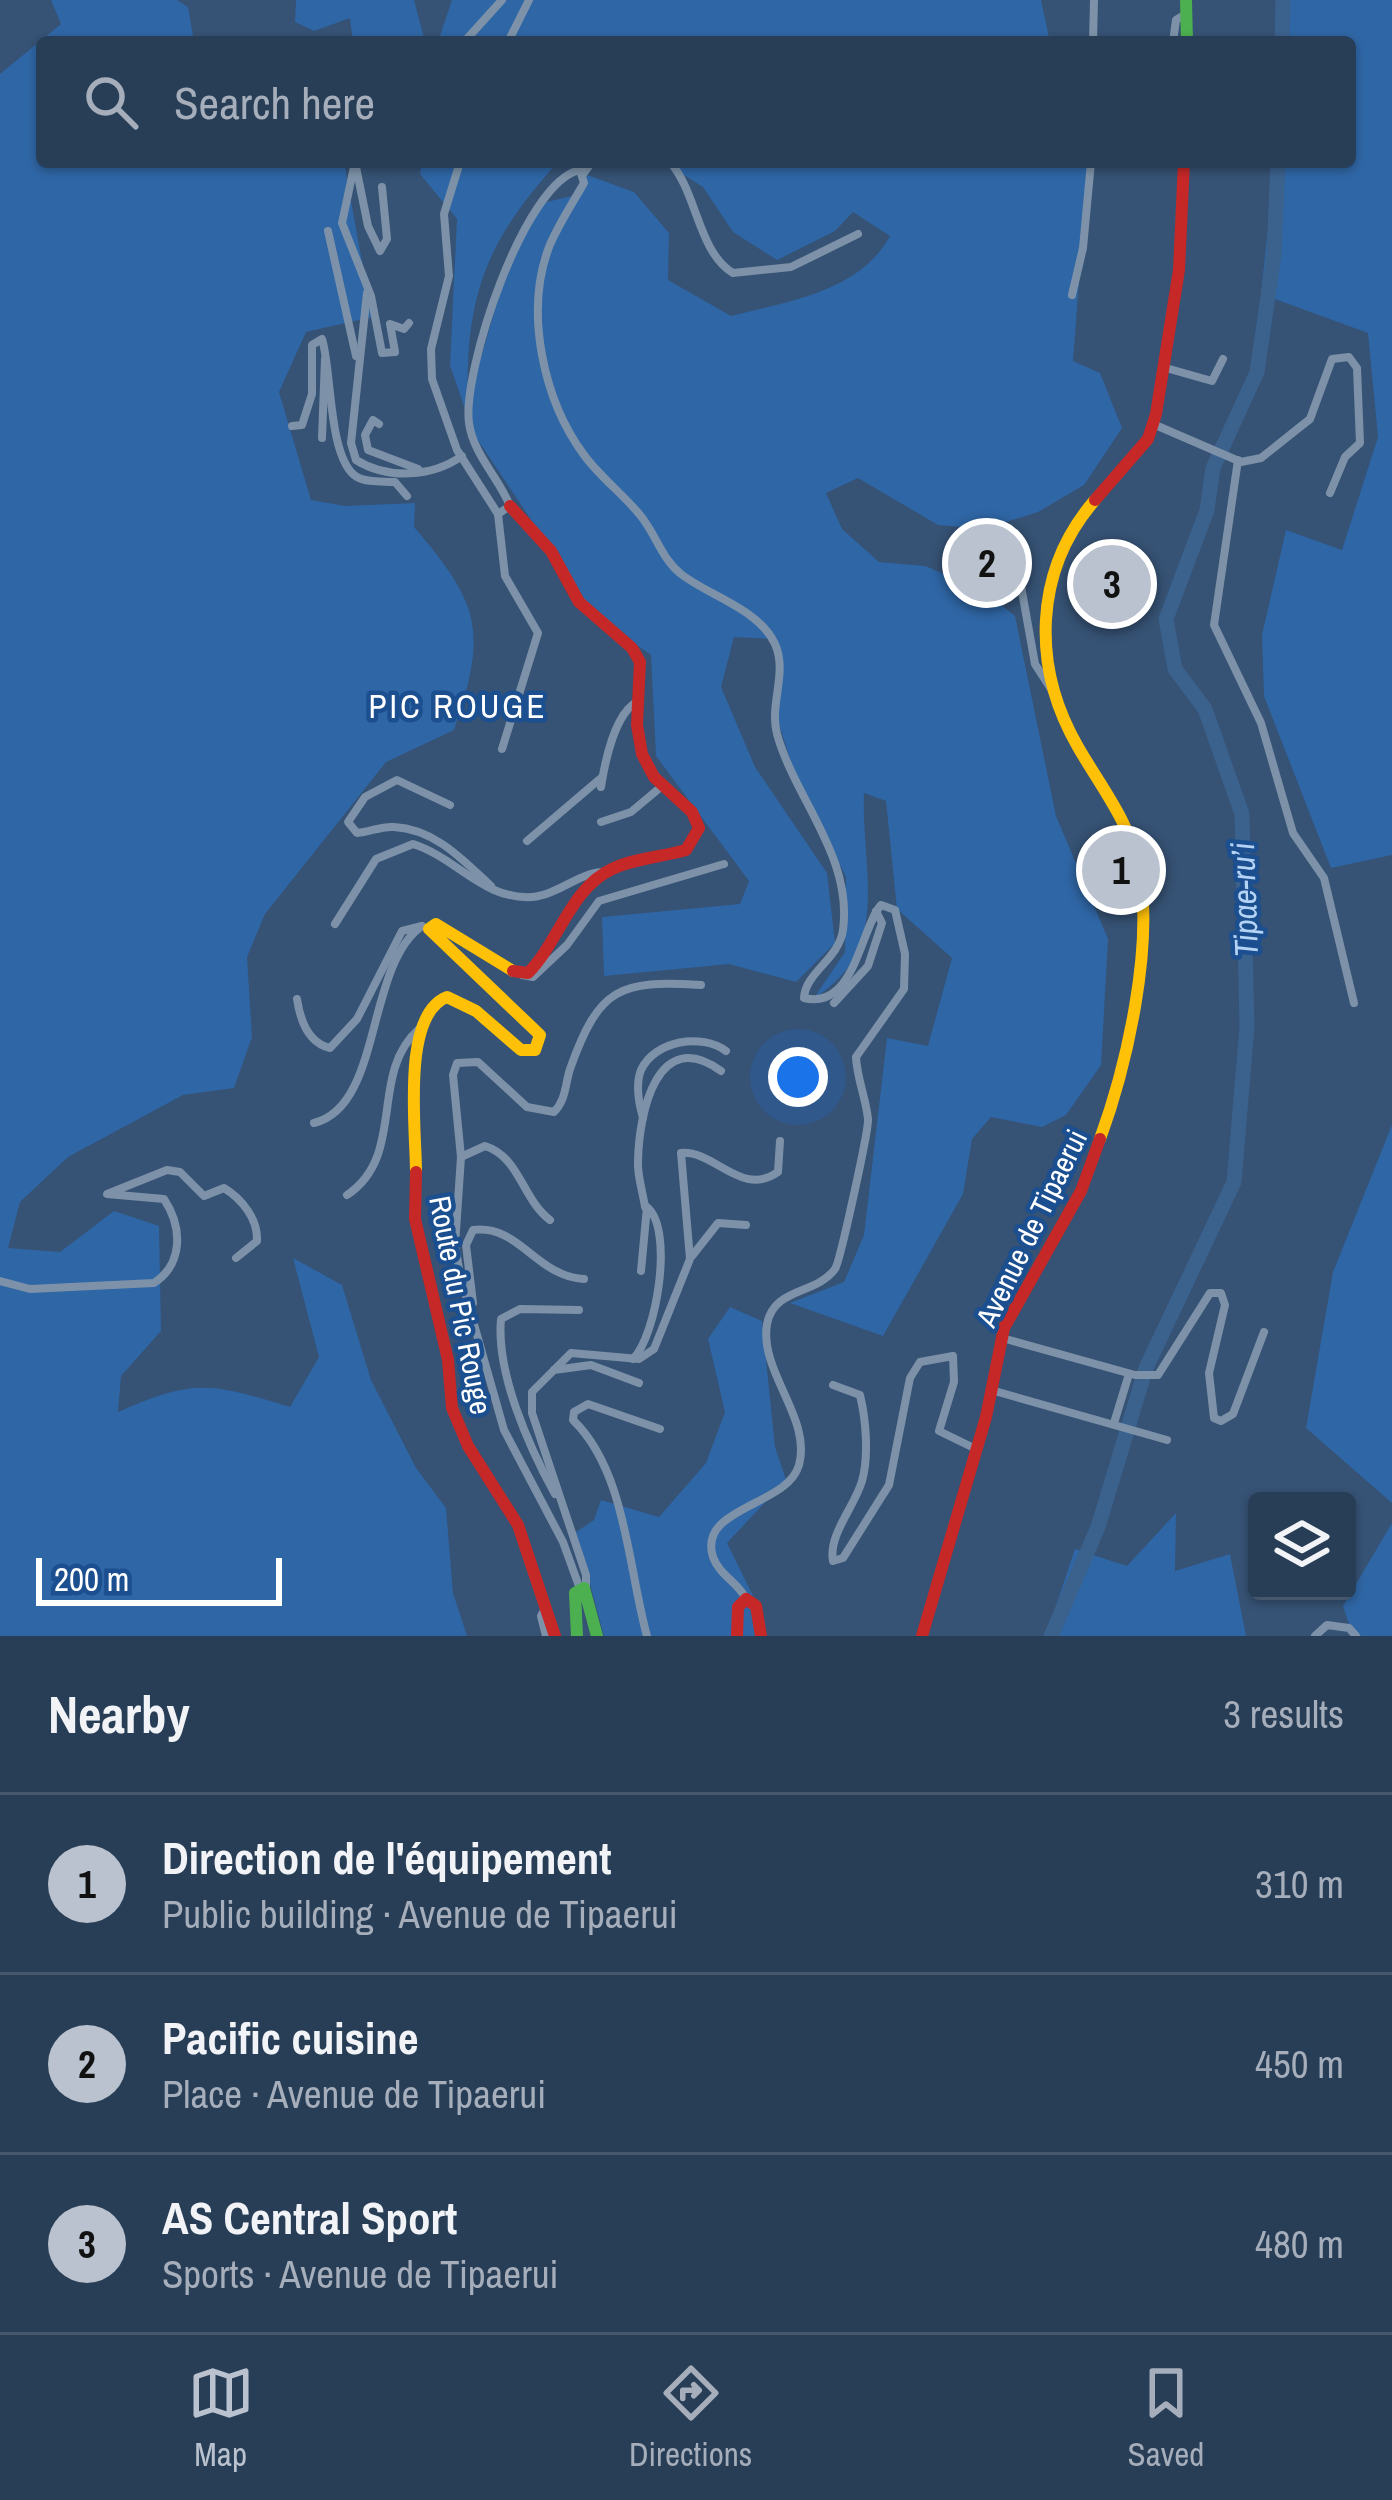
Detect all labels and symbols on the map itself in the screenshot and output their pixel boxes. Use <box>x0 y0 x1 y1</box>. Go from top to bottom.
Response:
pin: 2 <box>948 518 1026 608</box>
pin: 3 <box>1073 539 1151 629</box>
district label: PIC ROUGE <box>369 684 547 728</box>
pin: 1 <box>1082 825 1160 915</box>
water label: Tipae-ru’i <box>1220 842 1268 958</box>
your location <box>768 1047 828 1107</box>
street label: Avenue de Tipaerui <box>966 1123 1096 1334</box>
street label: Route du Pic Rouge <box>420 1192 502 1418</box>
scale bar <box>36 1552 282 1605</box>

